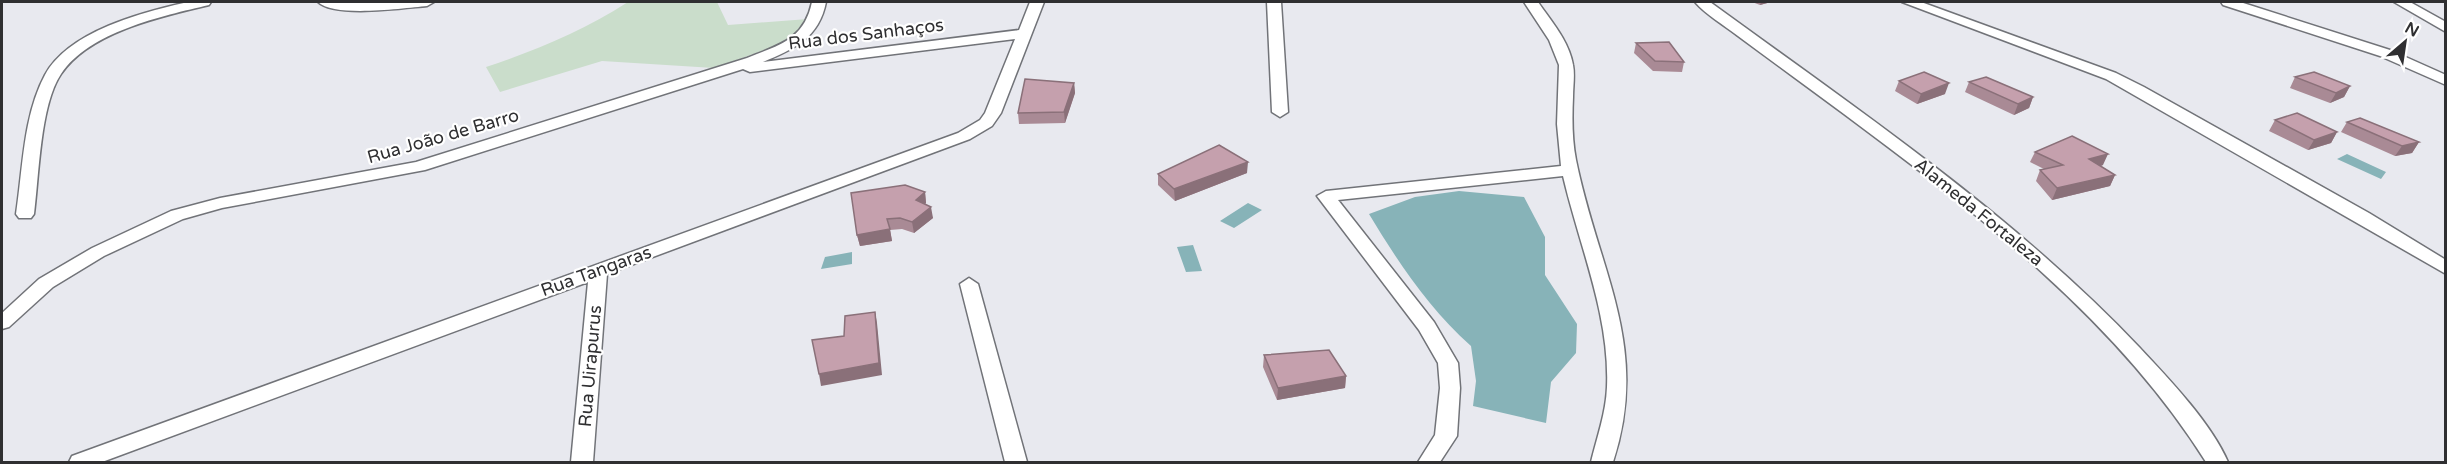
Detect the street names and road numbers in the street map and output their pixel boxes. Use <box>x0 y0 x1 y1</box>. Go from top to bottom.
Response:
street label: Rua dos Sanhaços <box>787 14 945 54</box>
street label: Rua João de Barro <box>365 104 522 168</box>
street label: Alameda Fortaleza <box>1910 153 2048 271</box>
street label: Rua Tangaras <box>538 241 654 301</box>
street label: Rua Uirapurus <box>574 304 606 428</box>

